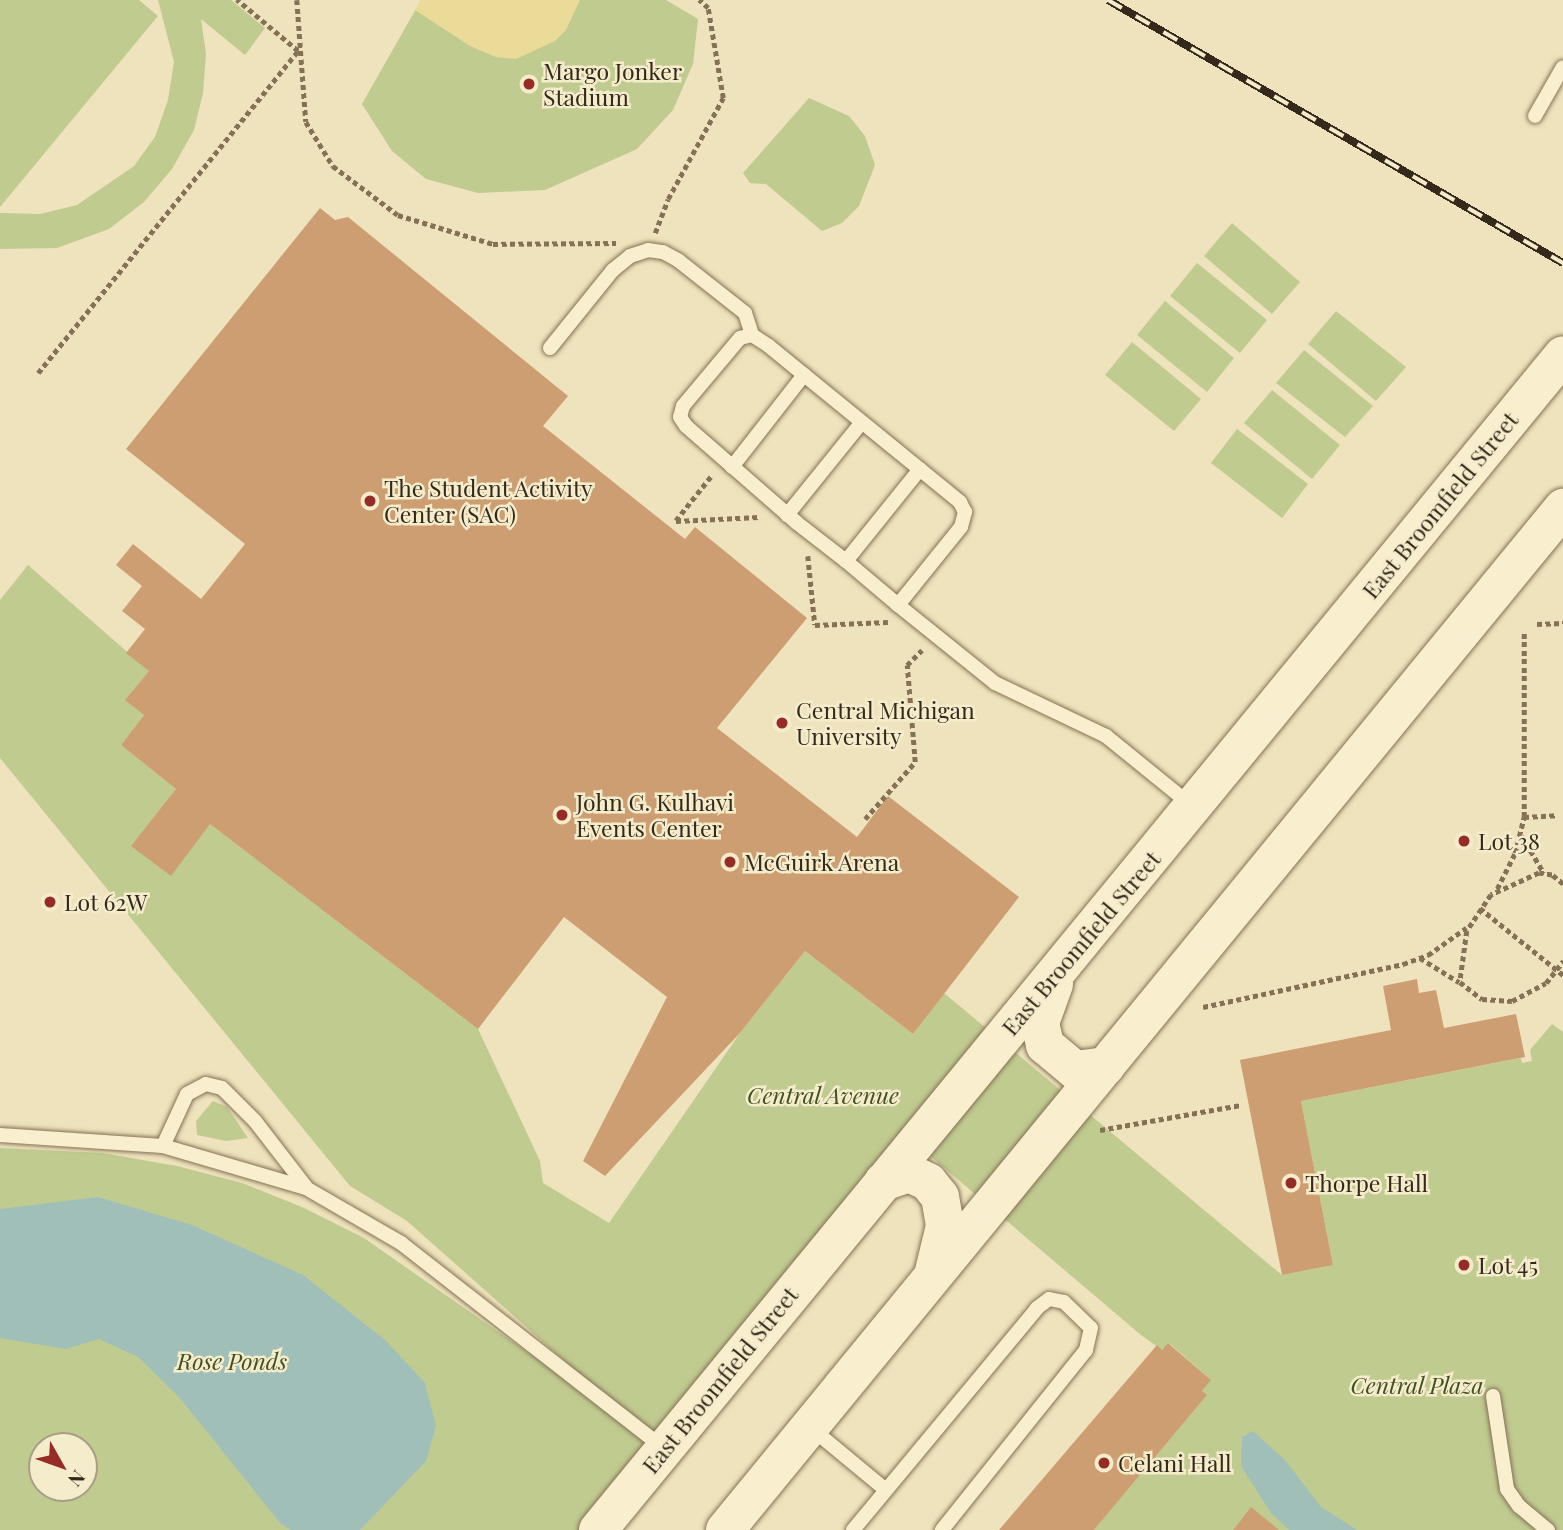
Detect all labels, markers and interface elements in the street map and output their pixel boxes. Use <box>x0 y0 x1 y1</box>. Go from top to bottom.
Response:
place label: Margo Jonker Stadium <box>543 57 682 111</box>
marker: Margo Jonker Stadium <box>521 76 537 92</box>
street label: East Broomfield Street <box>1356 406 1524 604</box>
place label: The Student Activity Center (SAC) <box>384 474 594 528</box>
marker: The Student Activity Center (SAC) <box>362 493 378 509</box>
place label: Central Michigan University <box>796 696 975 750</box>
marker: Central Michigan University <box>774 715 790 731</box>
place label: John G. Kulhavi Events Center <box>576 788 734 842</box>
marker: John G. Kulhavi Events Center <box>554 807 570 823</box>
place label: Lot 38 <box>1478 827 1540 855</box>
marker: Lot 38 <box>1456 833 1472 849</box>
street label: East Broomfield Street <box>996 845 1166 1041</box>
place label: McGuirk Arena <box>744 848 900 876</box>
marker: McGuirk Arena <box>722 854 738 870</box>
place label: Lot 62W <box>64 888 148 916</box>
marker: Lot 62W <box>42 894 58 910</box>
park label: Central Avenue <box>747 1081 899 1109</box>
place label: Thorpe Hall <box>1305 1169 1428 1197</box>
marker: Thorpe Hall <box>1283 1175 1299 1191</box>
place label: Lot 45 <box>1478 1251 1539 1279</box>
marker: Lot 45 <box>1456 1257 1472 1273</box>
street label: East Broomfield Street <box>636 1281 804 1479</box>
park label: Rose Ponds <box>177 1347 287 1375</box>
park label: Central Plaza <box>1350 1371 1484 1399</box>
north arrow <box>28 1432 98 1502</box>
place label: Celani Hall <box>1118 1449 1232 1477</box>
marker: Celani Hall <box>1096 1455 1112 1471</box>
text: N <box>63 1466 92 1493</box>

